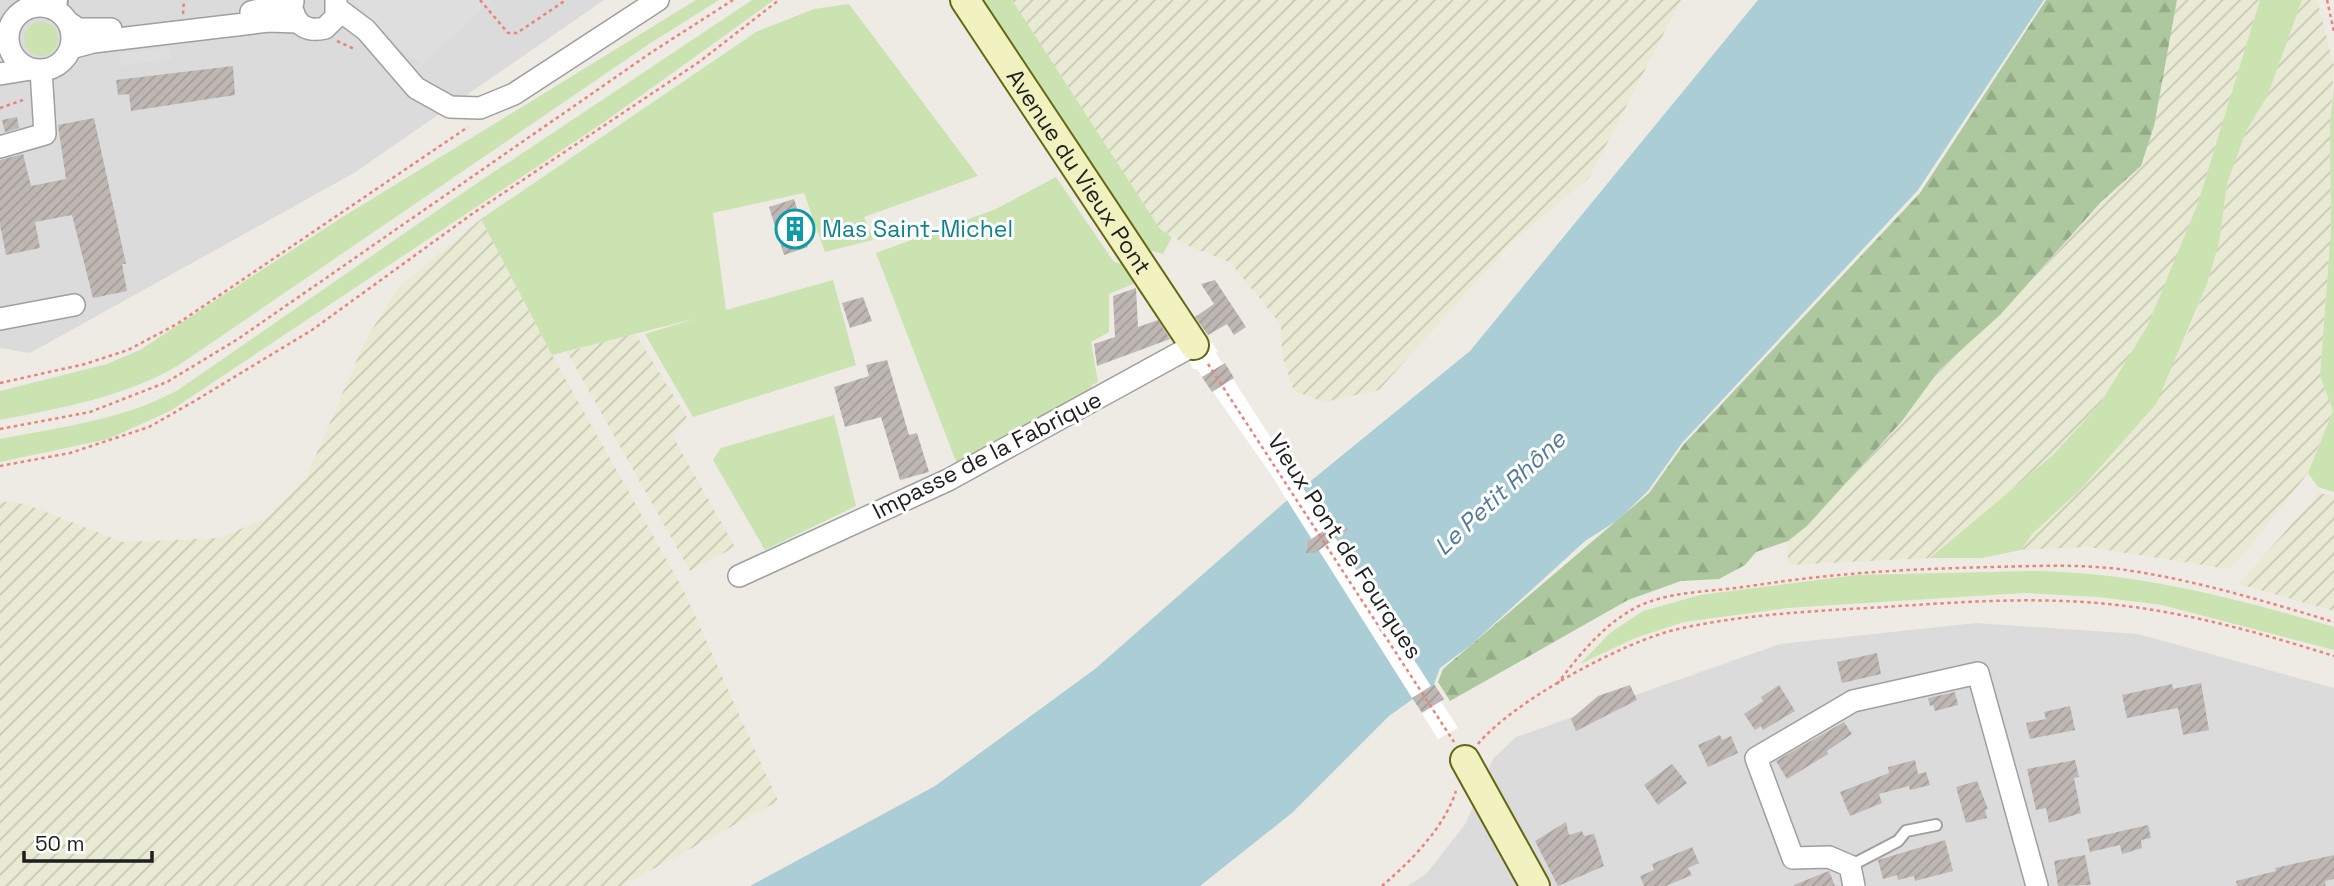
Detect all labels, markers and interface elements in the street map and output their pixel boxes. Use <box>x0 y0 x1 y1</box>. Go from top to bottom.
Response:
street label: Avenue du Vieux Pont <box>1000 63 1158 280</box>
building icon: Mas Saint-Michel <box>774 208 816 250</box>
place label: Mas Saint-Michel <box>822 214 1013 244</box>
street label: Impasse de la Fabrique <box>867 384 1107 526</box>
water label: Le Petit Rhône <box>1427 423 1573 562</box>
street label: Vieux Pont de Fourques <box>1261 428 1429 664</box>
scale bar <box>24 820 152 864</box>
text: 50 m <box>35 830 85 857</box>

